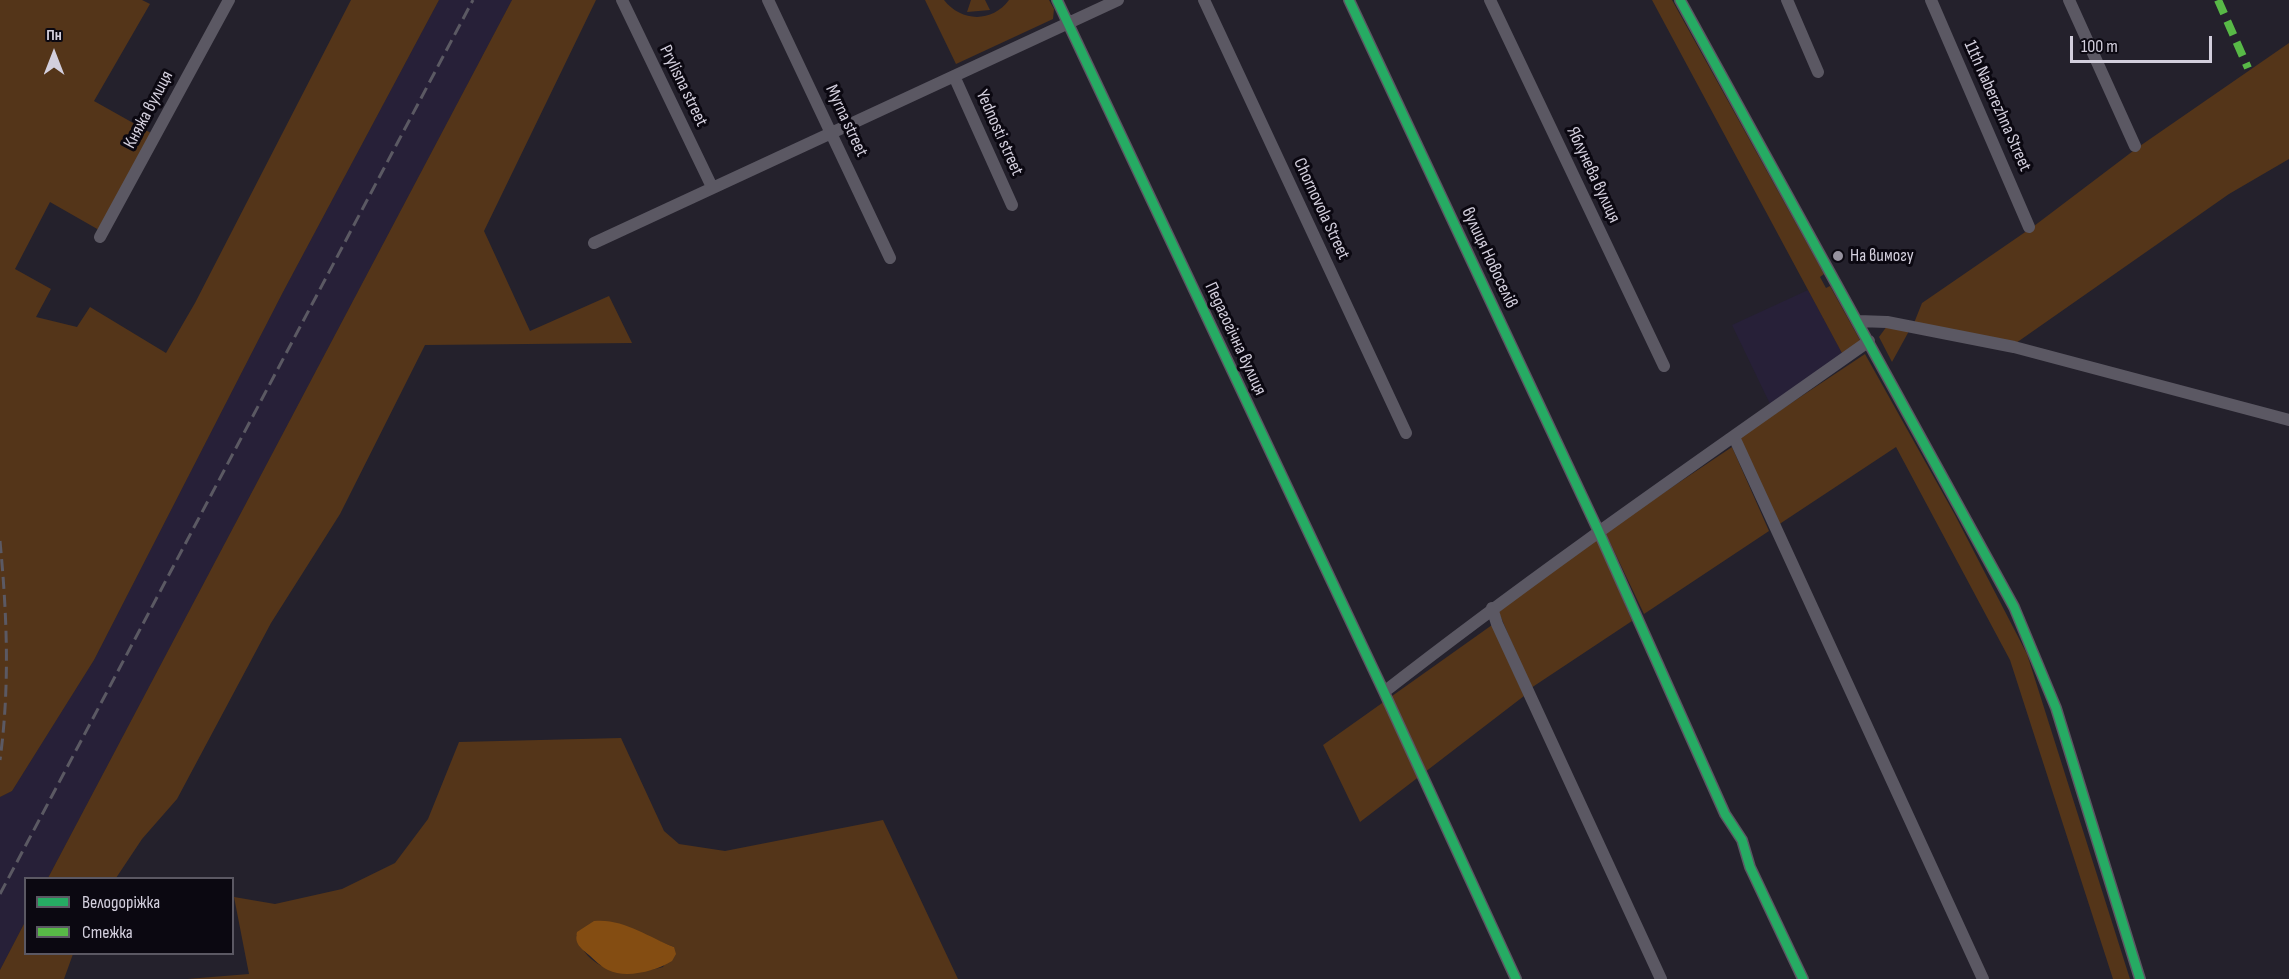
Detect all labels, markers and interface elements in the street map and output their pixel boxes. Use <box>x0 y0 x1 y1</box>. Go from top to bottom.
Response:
north arrow <box>24 24 84 84</box>
scale bar <box>2073 24 2216 62</box>
text: Пн <box>46 26 62 45</box>
text: 100 m <box>2081 36 2118 57</box>
street label: 11th Naberezhna Street <box>1958 37 2036 175</box>
street label: Prylisna street <box>654 42 712 130</box>
street label: Княжа вулиця <box>120 67 178 153</box>
street label: Myrna street <box>820 82 872 160</box>
street label: Yednosti street <box>971 87 1027 179</box>
street label: Яблунева вулиця <box>1561 124 1625 226</box>
street label: Chornovola Street <box>1288 155 1354 263</box>
street label: вулиця Новоселів <box>1456 204 1522 312</box>
place label: На вимогу <box>1850 245 1914 267</box>
marker: На вимогу <box>1831 249 1845 263</box>
street label: Педагогічна вулиця <box>1199 279 1271 399</box>
legend <box>24 877 234 955</box>
text: Велодоріжка <box>82 892 160 913</box>
text: Стежка <box>82 922 133 943</box>

